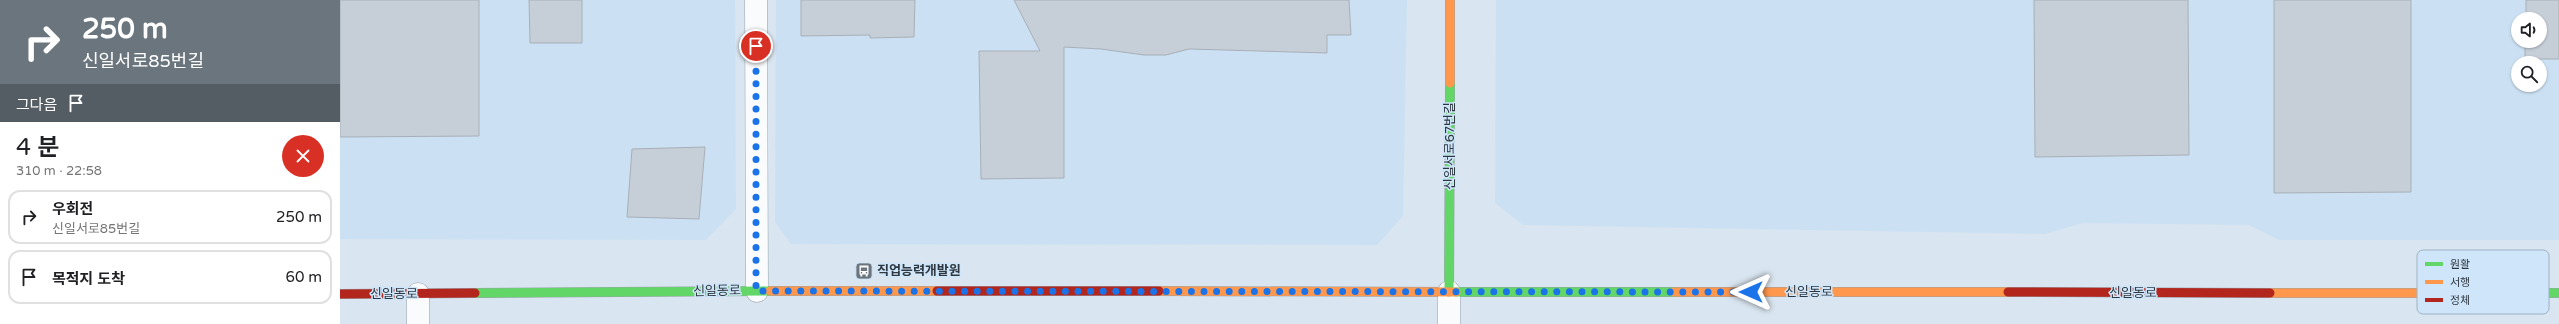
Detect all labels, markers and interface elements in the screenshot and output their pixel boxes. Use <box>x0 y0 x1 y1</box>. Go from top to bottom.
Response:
text: 250 m <box>82 12 168 46</box>
map controls <box>2511 12 2547 92</box>
button: sound <box>2511 12 2547 48</box>
icon: right <box>16 16 68 68</box>
pin <box>739 29 773 63</box>
icon: arrive <box>745 35 767 57</box>
text: 신일서로85번길 <box>82 50 204 72</box>
button: search <box>2511 56 2547 92</box>
icon: arrive <box>65 92 87 114</box>
text: 그다음 <box>16 96 57 114</box>
street label: 신일서로67번길 <box>1442 102 1458 190</box>
text: 4 분 <box>16 133 59 162</box>
button: close <box>282 135 324 177</box>
text: 310 m · 22:58 <box>16 163 102 179</box>
text: 우회전 <box>52 200 93 218</box>
icon: right <box>18 206 40 228</box>
text: 250 m <box>276 208 322 226</box>
text: 신일서로85번길 <box>52 221 140 237</box>
legend <box>2417 250 2549 314</box>
text: 원활 <box>2450 258 2470 271</box>
bus stop icon: 직업능력개발원 <box>854 261 874 281</box>
place label: 직업능력개발원 <box>877 263 961 279</box>
icon: arrive <box>18 266 40 288</box>
text: 60 m <box>285 268 322 286</box>
text: 목적지 도착 <box>52 270 125 288</box>
position arrow <box>1730 271 1772 313</box>
text: 서행 <box>2450 276 2470 289</box>
street label: 신일동로 <box>693 283 741 299</box>
street label: 신일동로 <box>1785 284 1833 300</box>
street label: 신일동로 <box>2109 285 2157 301</box>
street label: 신일동로 <box>370 286 418 302</box>
text: 정체 <box>2450 294 2470 307</box>

